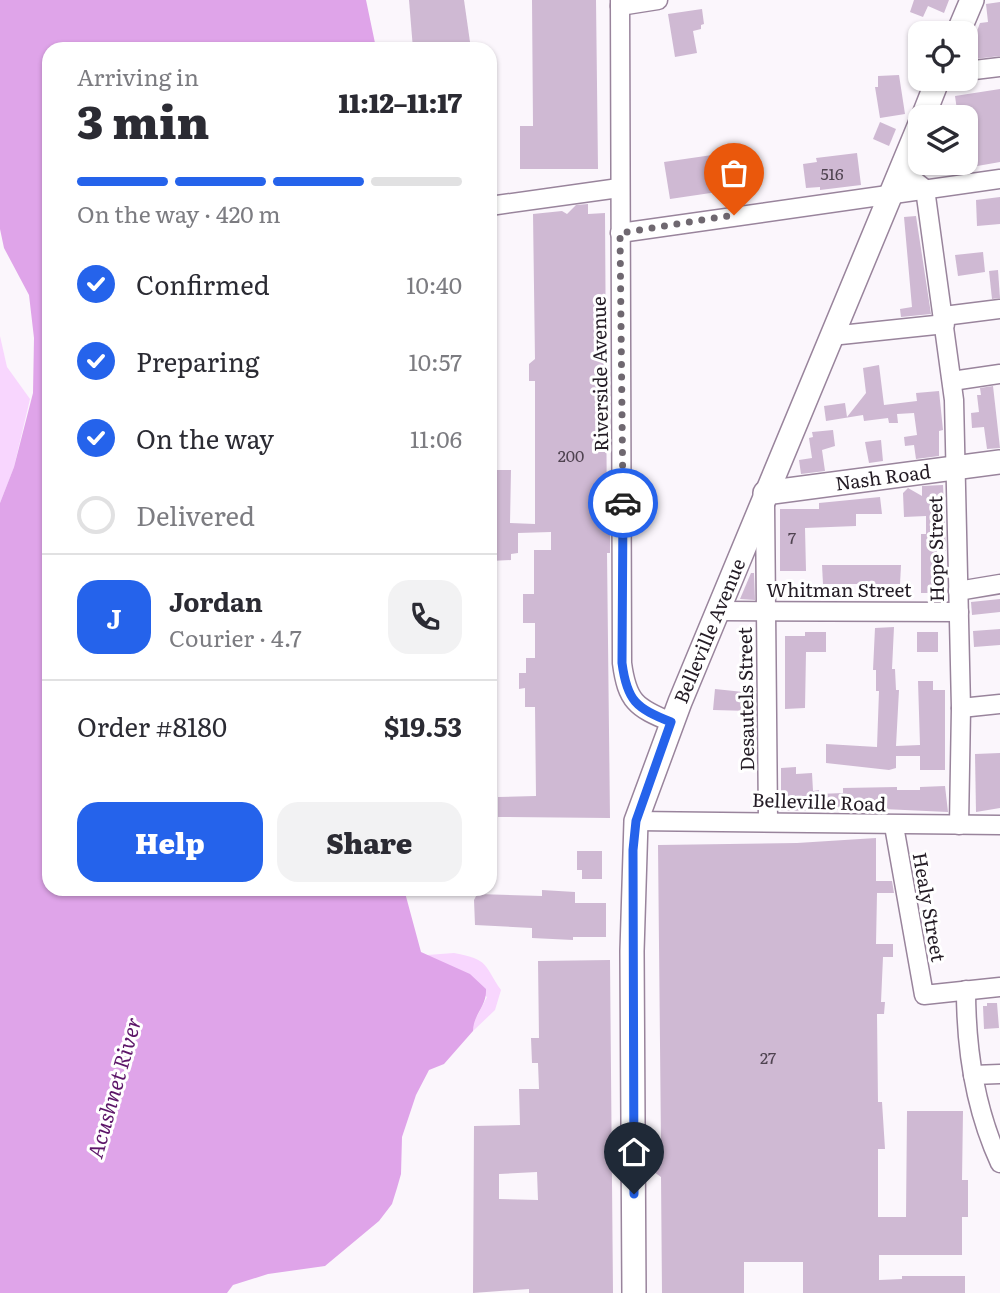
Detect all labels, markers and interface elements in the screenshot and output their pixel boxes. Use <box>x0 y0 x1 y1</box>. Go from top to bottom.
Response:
map controls <box>908 21 978 175</box>
button: locate <box>908 21 978 91</box>
text: Arriving in <box>77 59 199 93</box>
text: 11:12–11:17 <box>338 82 462 121</box>
text: 3 min <box>77 85 209 153</box>
button: layers <box>908 105 978 175</box>
pin <box>704 143 764 215</box>
icon: bag <box>715 154 753 192</box>
house number: 516 <box>820 161 844 185</box>
text: On the way · 420 m <box>77 196 281 230</box>
text: Confirmed <box>136 264 270 303</box>
icon: check <box>77 265 115 303</box>
text: 10:40 <box>406 267 462 301</box>
street label: Riverside Avenue <box>584 296 614 452</box>
text: Preparing <box>136 341 259 380</box>
icon: check <box>77 342 115 380</box>
text: 10:57 <box>408 344 462 378</box>
text: On the way <box>136 418 274 457</box>
icon: check <box>77 419 115 457</box>
text: 11:06 <box>410 421 462 455</box>
house number: 200 <box>558 443 584 467</box>
street label: Nash Road <box>833 456 933 497</box>
courier <box>588 468 658 538</box>
icon: car <box>604 484 642 522</box>
text: Delivered <box>136 495 255 534</box>
street label: Hope Street <box>920 495 950 602</box>
house number: 7 <box>788 525 796 549</box>
street label: Belleville Avenue <box>666 553 751 707</box>
street label: Whitman Street <box>766 575 912 603</box>
button: phone <box>388 580 462 654</box>
text: Jordan <box>169 581 263 620</box>
text: J <box>107 598 121 637</box>
text: Courier · 4.7 <box>169 620 302 654</box>
street label: Desautels Street <box>730 626 760 771</box>
text: Order #8180 <box>77 706 227 745</box>
text: $19.53 <box>384 706 462 745</box>
street label: Belleville Road <box>752 785 887 817</box>
button: Help <box>77 802 263 882</box>
button: Share <box>277 802 462 882</box>
street label: Healy Street <box>907 850 953 964</box>
water label: Acushnet River <box>78 1013 148 1162</box>
house number: 27 <box>760 1045 776 1069</box>
pin <box>604 1122 664 1194</box>
icon: home <box>615 1133 653 1171</box>

